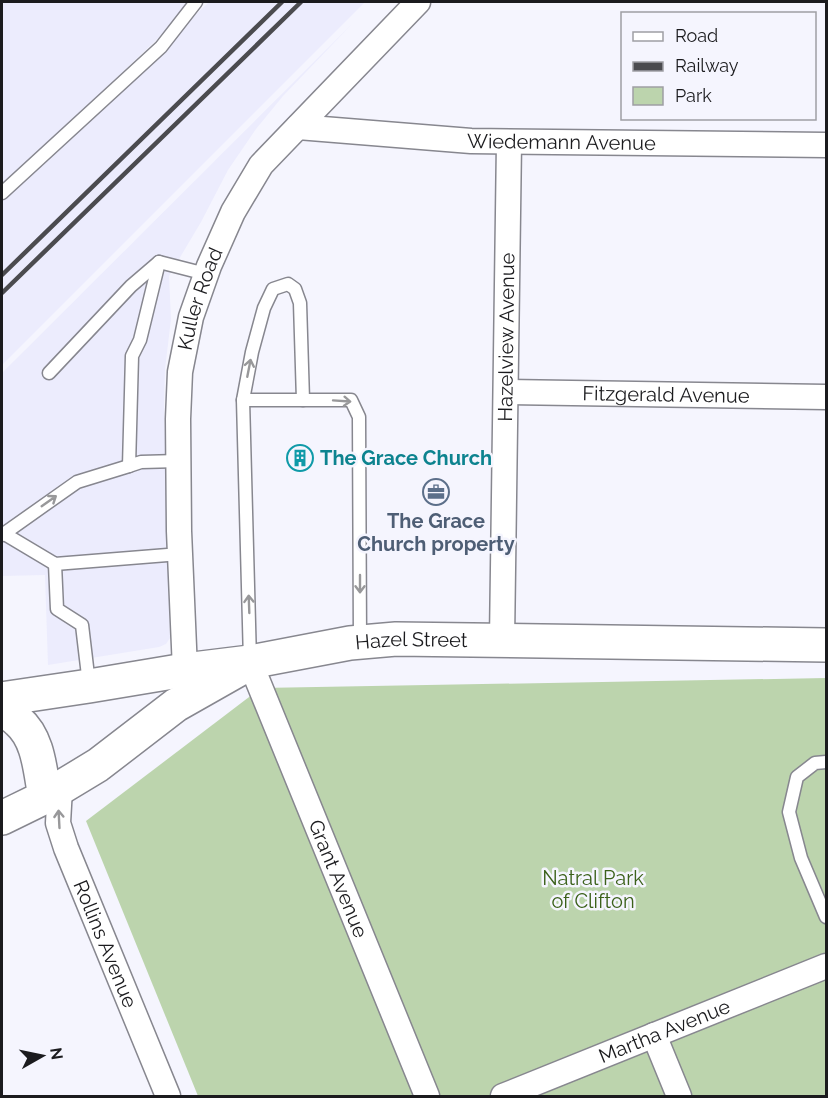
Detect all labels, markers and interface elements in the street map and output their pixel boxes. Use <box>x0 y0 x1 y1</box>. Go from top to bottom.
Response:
legend <box>621 12 816 120</box>
text: Road <box>675 25 718 46</box>
text: Railway <box>675 55 739 76</box>
text: Park <box>675 85 712 106</box>
street label: Wiedemann Avenue <box>467 129 656 155</box>
street label: Kuller Road <box>173 244 228 352</box>
street label: Hazelview Avenue <box>493 252 519 422</box>
one-way arrow <box>244 358 255 378</box>
street label: Fitzgerald Avenue <box>582 381 750 408</box>
one-way arrow <box>331 396 351 407</box>
building icon: The Grace Church <box>285 443 315 473</box>
place label: The Grace Church <box>320 446 492 470</box>
office icon: The Grace Church property <box>421 477 451 507</box>
one-way arrow <box>41 495 57 507</box>
place label: The Grace Church property <box>357 509 515 556</box>
one-way arrow <box>354 574 366 594</box>
one-way arrow <box>243 594 254 614</box>
street label: Hazel Street <box>354 627 468 655</box>
one-way arrow <box>54 809 65 829</box>
street label: Grant Avenue <box>304 816 373 941</box>
park label: Natral Park of Clifton <box>542 866 644 913</box>
street label: Rollins Avenue <box>68 876 143 1012</box>
street label: Martha Avenue <box>595 994 734 1068</box>
north arrow <box>12 1026 72 1086</box>
text: N <box>46 1046 67 1061</box>

